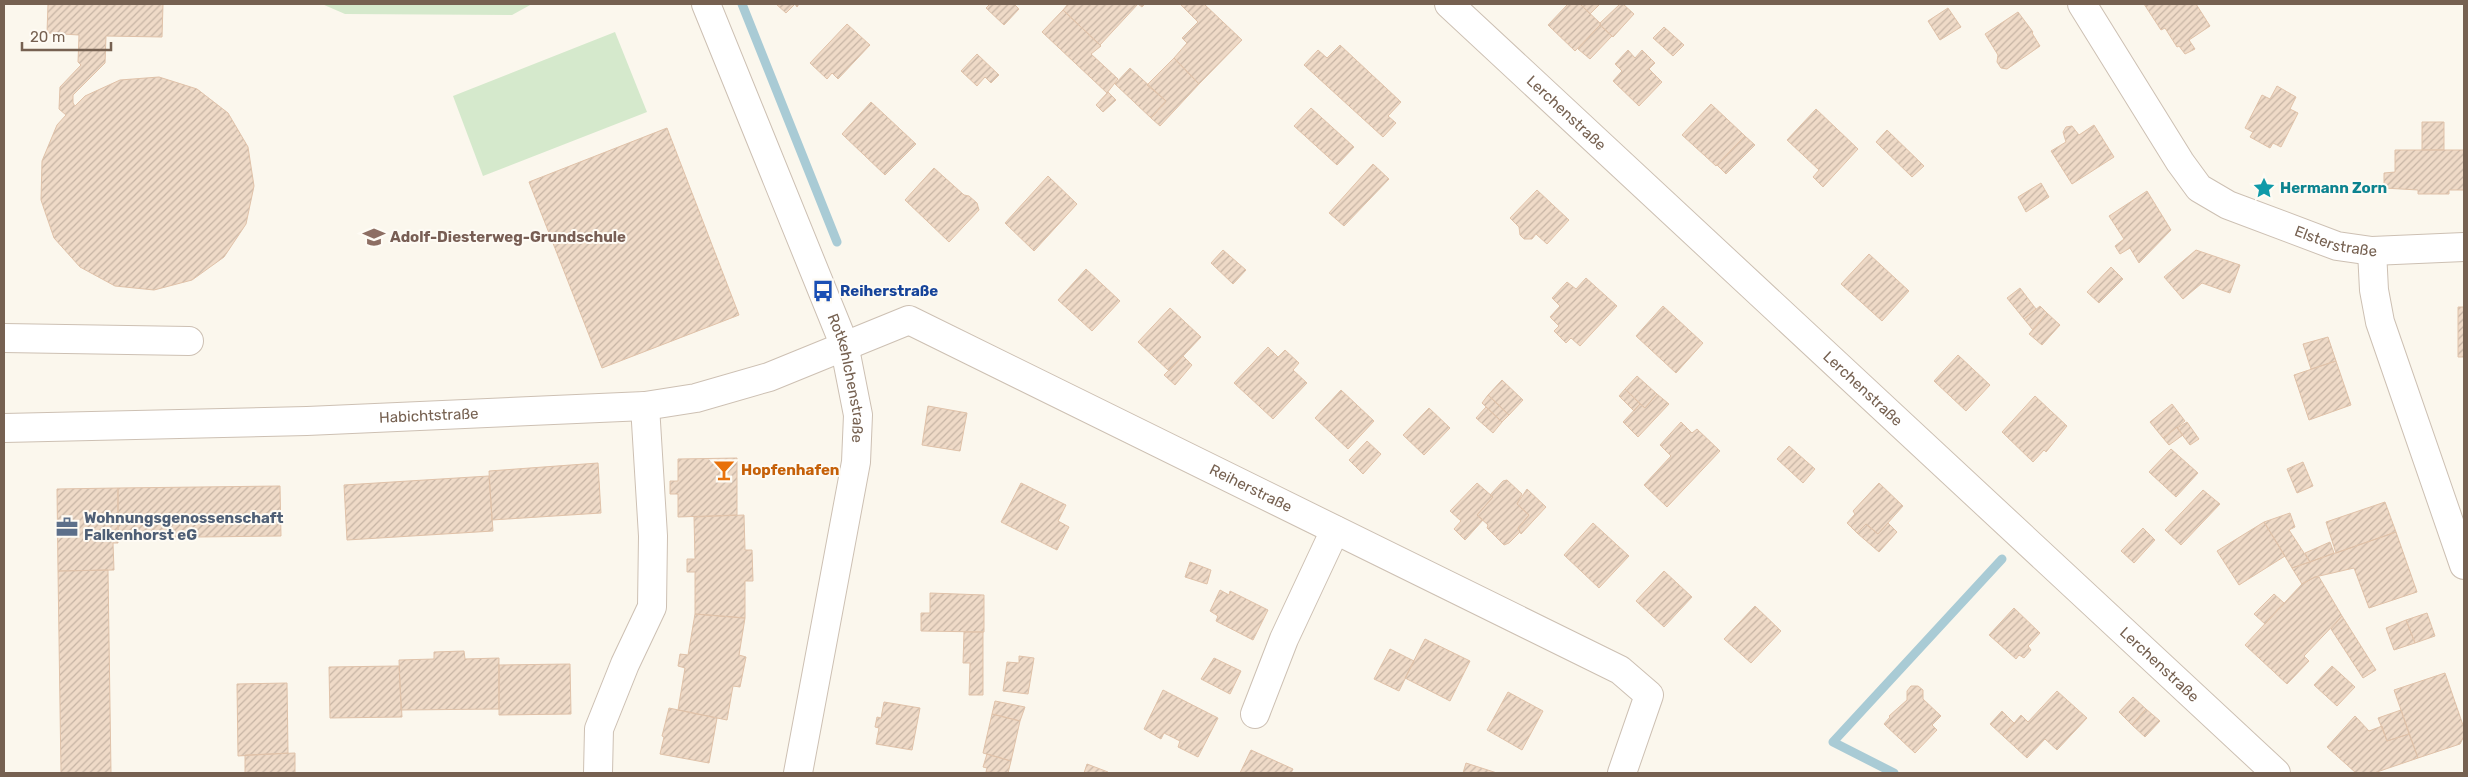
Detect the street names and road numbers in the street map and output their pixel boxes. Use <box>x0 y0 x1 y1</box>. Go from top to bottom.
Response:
street label: Lerchenstraße <box>1523 72 1610 154</box>
street label: Elsterstraße <box>2292 222 2377 260</box>
street label: Rotkehlchenstraße <box>824 311 867 443</box>
street label: Lerchenstraße <box>1819 347 1906 430</box>
street label: Habichtstraße <box>379 404 479 427</box>
street label: Reiherstraße <box>1206 460 1295 516</box>
street label: Lerchenstraße <box>2116 623 2203 706</box>

